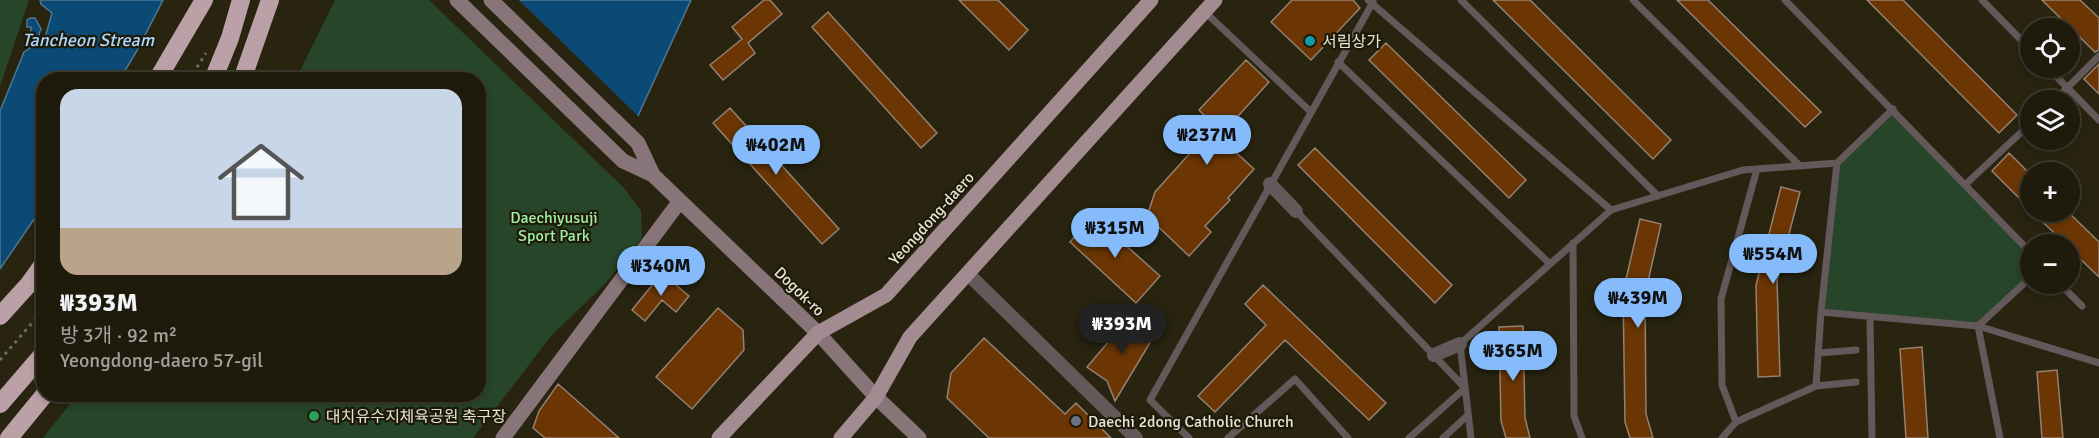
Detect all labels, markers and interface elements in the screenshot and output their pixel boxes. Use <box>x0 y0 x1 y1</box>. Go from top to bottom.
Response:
map controls <box>2020 18 2080 294</box>
button: locate <box>2020 18 2080 78</box>
water label: Tancheon Stream <box>22 29 155 51</box>
place label: 서림상가 <box>1322 32 1381 52</box>
marker: 서림상가 <box>1303 34 1317 48</box>
button: layers <box>2020 90 2080 150</box>
pin: ₩237M <box>1165 115 1249 166</box>
text: ₩237M <box>1177 122 1237 147</box>
pin: ₩402M <box>734 125 818 176</box>
icon: home <box>207 128 315 236</box>
text: ₩402M <box>746 132 806 157</box>
button: + <box>2020 162 2080 222</box>
street label: Yeongdong-daero <box>885 168 979 269</box>
park label: Daechiyusuji Sport Park <box>510 208 598 246</box>
pin: ₩315M <box>1073 208 1157 259</box>
text: ₩315M <box>1085 215 1145 240</box>
pin: ₩554M <box>1731 234 1815 285</box>
button: − <box>2020 234 2080 294</box>
text: ₩554M <box>1743 241 1803 266</box>
pin: ₩340M <box>619 246 703 297</box>
text: ₩340M <box>631 253 691 278</box>
street label: Dogok-ro <box>770 263 829 321</box>
pin: ₩439M <box>1596 278 1680 329</box>
text: ₩439M <box>1608 285 1668 310</box>
text: ₩393M <box>60 287 138 319</box>
pin: ₩393M <box>1080 304 1164 355</box>
text: ₩393M <box>1092 311 1152 336</box>
text: 방 3개 · 92 m² <box>60 323 177 348</box>
pin: ₩365M <box>1471 331 1555 382</box>
text: ₩365M <box>1483 338 1543 363</box>
text: Yeongdong-daero 57-gil <box>60 348 263 373</box>
place label: 대치유수지체육공원 축구장 <box>326 407 506 427</box>
marker: 대치유수지체육공원 축구장 <box>307 409 321 423</box>
place label: Daechi 2dong Catholic Church <box>1088 412 1294 432</box>
marker: Daechi 2dong Catholic Church <box>1069 414 1083 428</box>

